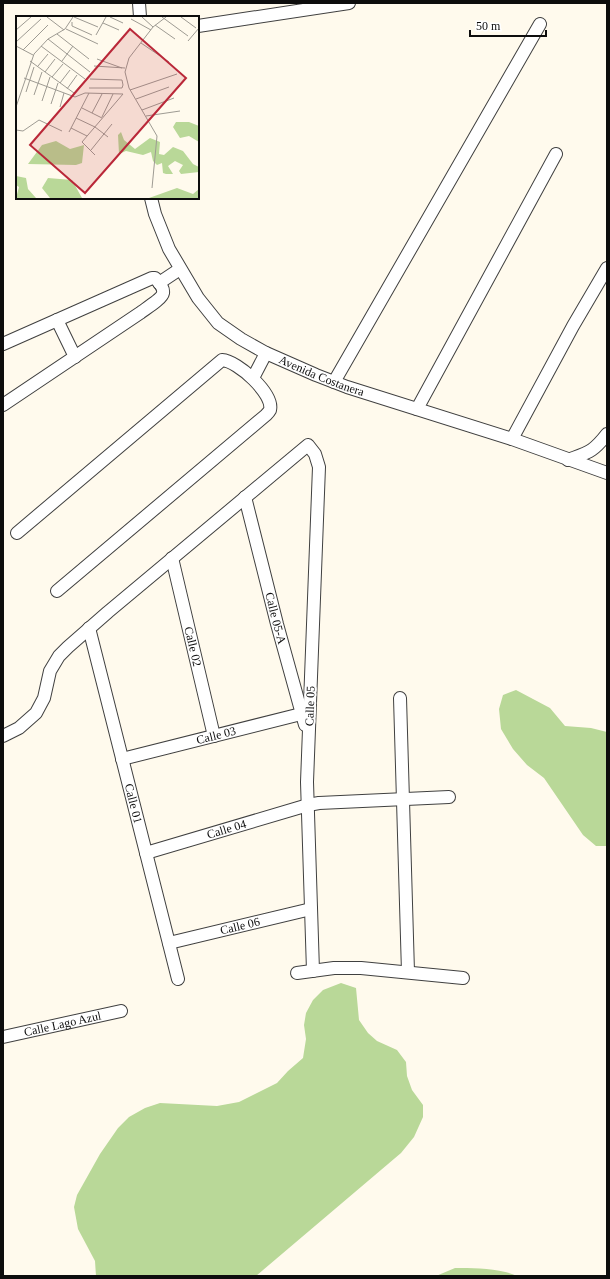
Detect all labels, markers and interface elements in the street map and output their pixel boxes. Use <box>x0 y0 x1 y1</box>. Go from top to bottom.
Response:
scale bar <box>470 12 546 38</box>
inset map <box>16 16 199 199</box>
text: 50 m <box>476 19 501 33</box>
street label: Avenida Costanera <box>277 353 367 399</box>
street label: Calle 05-A <box>262 591 289 646</box>
street label: Calle 02 <box>181 625 204 668</box>
street label: Calle 05 <box>302 686 318 726</box>
street label: Calle 03 <box>195 724 237 747</box>
street label: Calle 01 <box>122 782 145 825</box>
street label: Calle 04 <box>205 817 248 842</box>
street label: Calle 06 <box>219 914 261 938</box>
street label: Calle Lago Azul <box>23 1008 103 1039</box>

